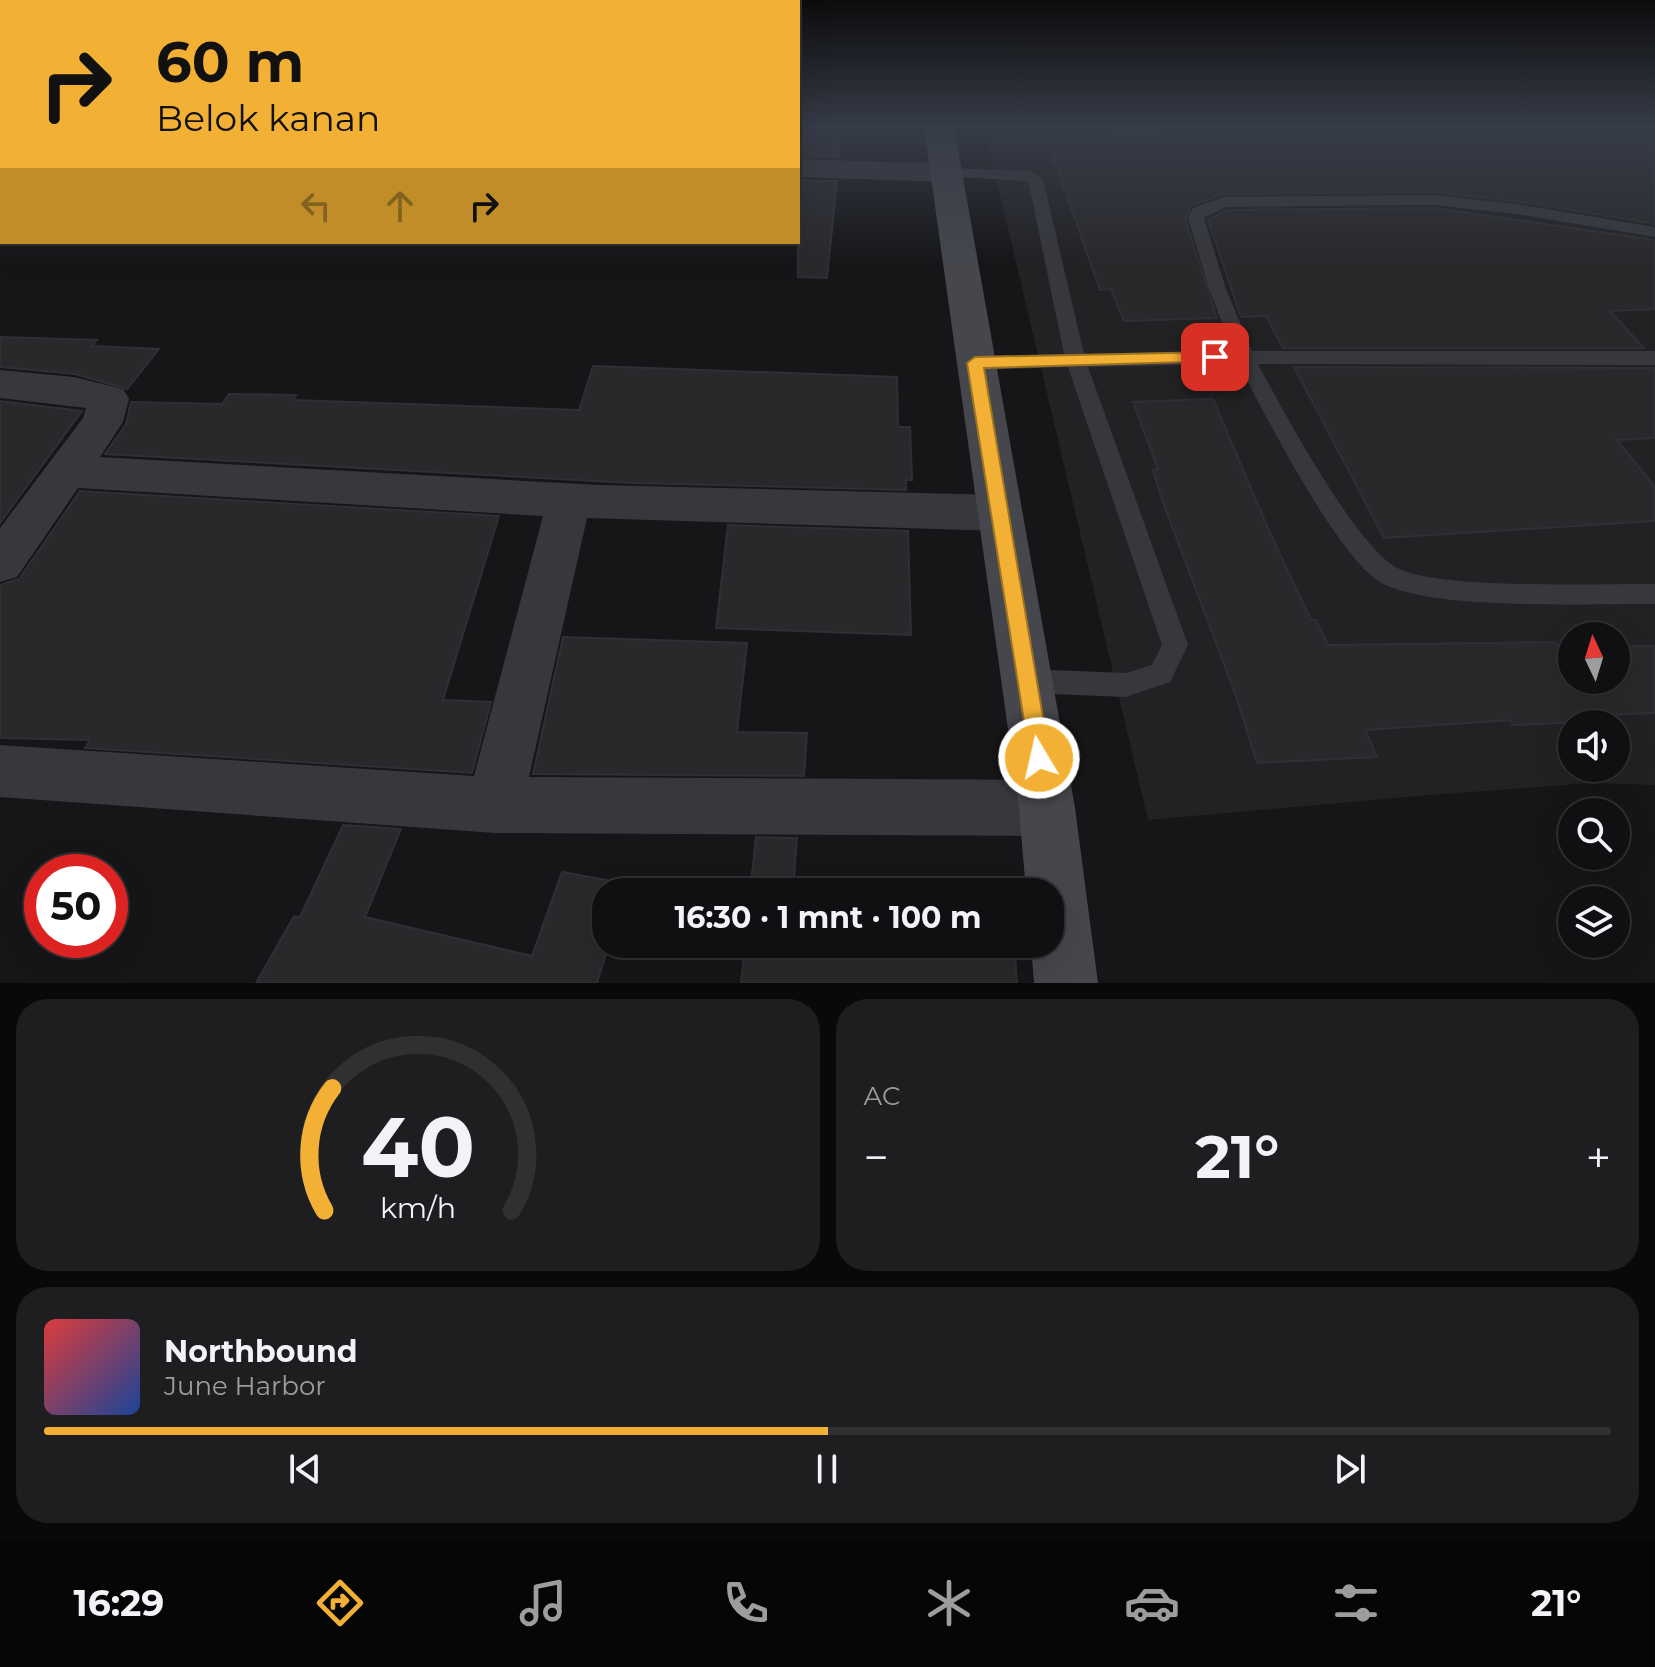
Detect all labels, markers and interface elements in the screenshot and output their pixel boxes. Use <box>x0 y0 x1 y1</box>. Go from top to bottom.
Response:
text: 60 m <box>156 28 304 96</box>
icon: right <box>24 32 128 136</box>
text: Belok kanan <box>156 96 380 140</box>
icon: left <box>294 184 338 228</box>
icon: ahead <box>378 184 422 228</box>
icon: right <box>462 184 506 228</box>
pin <box>1181 323 1249 391</box>
icon: arrive <box>1193 335 1237 379</box>
north arrow <box>1558 622 1630 694</box>
map controls <box>1558 622 1630 958</box>
button: sound <box>1558 710 1630 782</box>
position arrow <box>997 716 1081 800</box>
button: search <box>1558 798 1630 870</box>
speed limit sign: 50 <box>24 854 128 958</box>
button: layers <box>1558 886 1630 958</box>
text: 16:30 · 1 mnt · 100 m <box>675 899 981 936</box>
text: AC <box>864 1080 900 1112</box>
text: 40 <box>361 1096 475 1198</box>
text: 21° <box>1195 1120 1279 1193</box>
text: − <box>864 1130 889 1184</box>
text: + <box>1586 1130 1611 1184</box>
text: km/h <box>380 1190 456 1225</box>
text: Northbound <box>164 1333 358 1370</box>
text: June Harbor <box>164 1370 326 1402</box>
icon: previous <box>283 1447 327 1491</box>
icon: pause <box>805 1447 849 1491</box>
icon: next <box>1328 1447 1372 1491</box>
icon: directions <box>312 1575 368 1631</box>
icon: music <box>515 1575 571 1631</box>
icon: phone <box>718 1575 774 1631</box>
icon: climate <box>921 1575 977 1631</box>
icon: car <box>1124 1575 1180 1631</box>
icon: filters <box>1328 1575 1384 1631</box>
text: 16:29 <box>74 1581 164 1625</box>
text: 21° <box>1531 1581 1581 1625</box>

